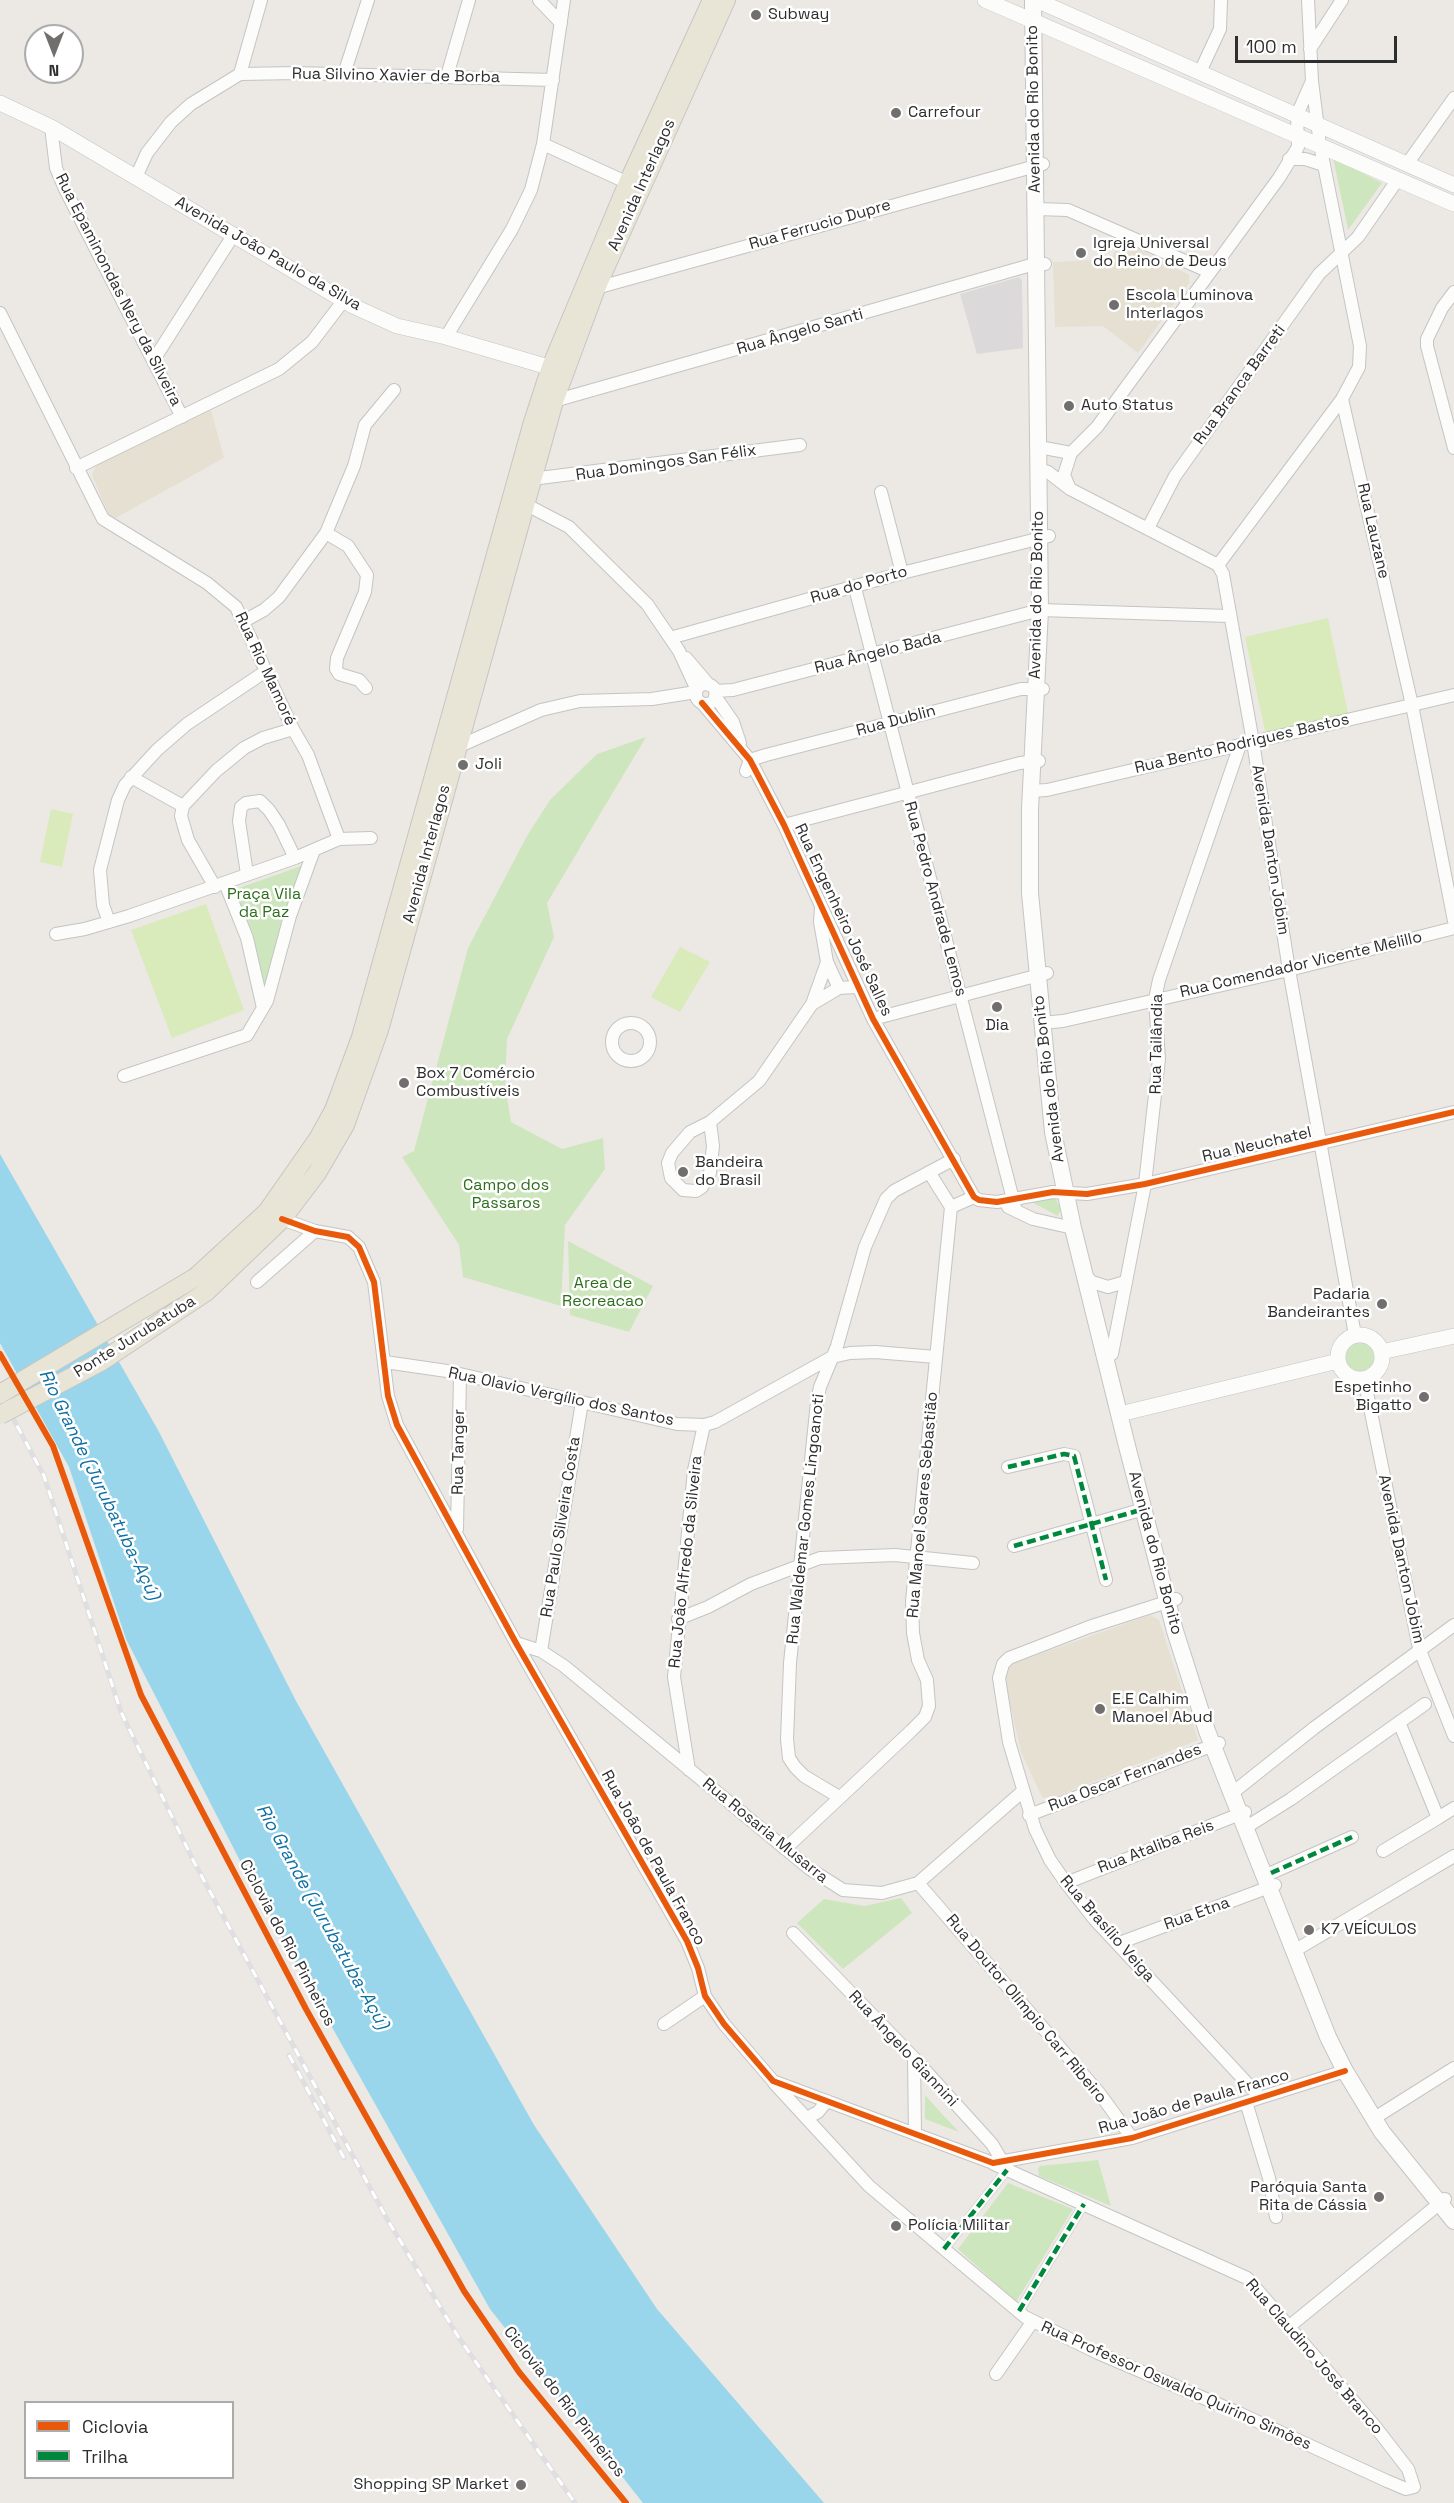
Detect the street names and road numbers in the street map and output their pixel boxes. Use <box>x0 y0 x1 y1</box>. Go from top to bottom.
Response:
street label: Avenida do Rio Bonito <box>1023 25 1045 193</box>
street label: Rua Silvino Xavier de Borba <box>292 65 500 87</box>
street label: Avenida Interlagos <box>604 116 680 254</box>
street label: Rua Epaminondas Nery da Silveira <box>51 170 185 410</box>
street label: Avenida João Paulo da Silva <box>171 193 365 315</box>
street label: Rua Ferrucio Dupre <box>747 196 893 254</box>
street label: Rua Ângelo Santi <box>735 305 865 359</box>
street label: Rua Branca Barreti <box>1190 321 1290 449</box>
street label: Rua Domingos San Félix <box>574 441 758 485</box>
street label: Rua Lauzane <box>1353 481 1393 581</box>
street label: Avenida do Rio Bonito <box>1026 511 1048 679</box>
street label: Rua do Porto <box>808 562 910 608</box>
street label: Rua Rio Mamoré <box>230 609 300 729</box>
street label: Rua Ângelo Bada <box>813 628 943 678</box>
street label: Rua Dublin <box>854 701 938 741</box>
street label: Rua Bento Rodrigues Bastos <box>1133 710 1351 778</box>
street label: Avenida Danton Jobim <box>1247 763 1293 937</box>
street label: Avenida Interlagos <box>399 783 455 925</box>
street label: Rua Pedro Andrade Lemos <box>900 799 970 999</box>
street label: Rua Engenheiro José Salles <box>790 821 896 1019</box>
street label: Rua Comendador Vicente Melillo <box>1178 928 1424 1002</box>
street label: Rua Tailândia <box>1147 993 1167 1095</box>
street label: Avenida do Rio Bonito <box>1029 994 1069 1164</box>
street label: Rua Neuchatel <box>1200 1123 1314 1167</box>
street label: Ponte Jurubatuba <box>71 1292 199 1382</box>
street label: Rua Olavio Vergílio dos Santos <box>446 1364 676 1430</box>
street label: Rua Manoel Soares Sebastião <box>904 1391 942 1619</box>
street label: Rua Waldemar Gomes Lingoanoti <box>783 1393 829 1645</box>
street label: Rua Tanger <box>449 1409 469 1495</box>
street label: Rua Paulo Silveira Costa <box>537 1435 585 1619</box>
street label: Rua João Alfredo da Silveira <box>665 1455 707 1669</box>
street label: Avenida do Rio Bonito <box>1124 1469 1186 1637</box>
street label: Avenida Danton Jobim <box>1374 1473 1428 1645</box>
street label: Rua Oscar Fernandes <box>1046 1740 1204 1816</box>
street label: Rua João de Paula Franco <box>597 1767 709 1949</box>
street label: Rua Rosaria Musarra <box>698 1774 832 1888</box>
street label: Rua Ataliba Reis <box>1095 1816 1217 1878</box>
street label: Ciclovia do Rio Pinheiros <box>235 1856 339 2030</box>
street label: Rua Brasílio Veiga <box>1055 1872 1159 1986</box>
street label: Rua Etna <box>1161 1893 1233 1935</box>
street label: Rua Doutor Olímpio Carr Ribeiro <box>941 1911 1111 2107</box>
street label: Rua Ângelo Giannini <box>844 1987 962 2111</box>
street label: Rua João de Paula Franco <box>1096 2066 1292 2138</box>
street label: Rua Claudino José Branco <box>1241 2275 1387 2439</box>
street label: Rua Professor Oswaldo Quirino Simões <box>1038 2317 1314 2455</box>
street label: Ciclovia do Rio Pinheiros <box>499 2323 629 2481</box>

